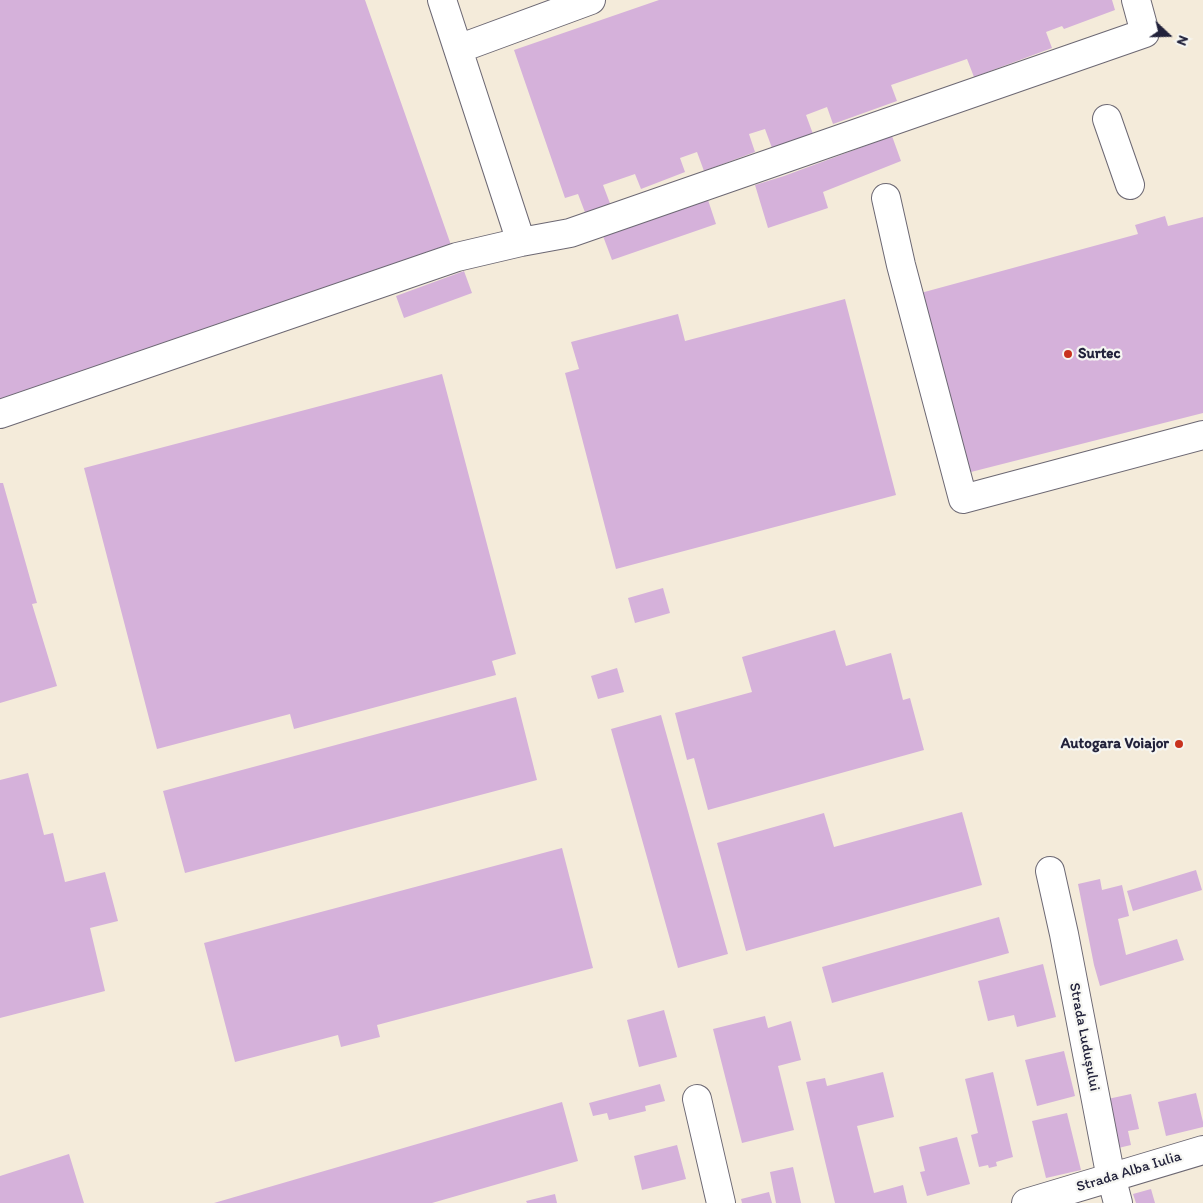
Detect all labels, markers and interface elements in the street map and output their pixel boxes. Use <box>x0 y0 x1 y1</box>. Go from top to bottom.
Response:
north arrow <box>1143 10 1193 60</box>
text: N <box>1173 33 1192 48</box>
place label: Surtec <box>1078 345 1120 363</box>
marker: Surtec <box>1062 348 1074 360</box>
place label: Autogara Voiajor <box>1061 735 1169 753</box>
marker: Autogara Voiajor <box>1173 738 1185 750</box>
street label: Strada Ludușului <box>1065 981 1103 1093</box>
street label: Strada Alba Iulia <box>1074 1147 1184 1197</box>

